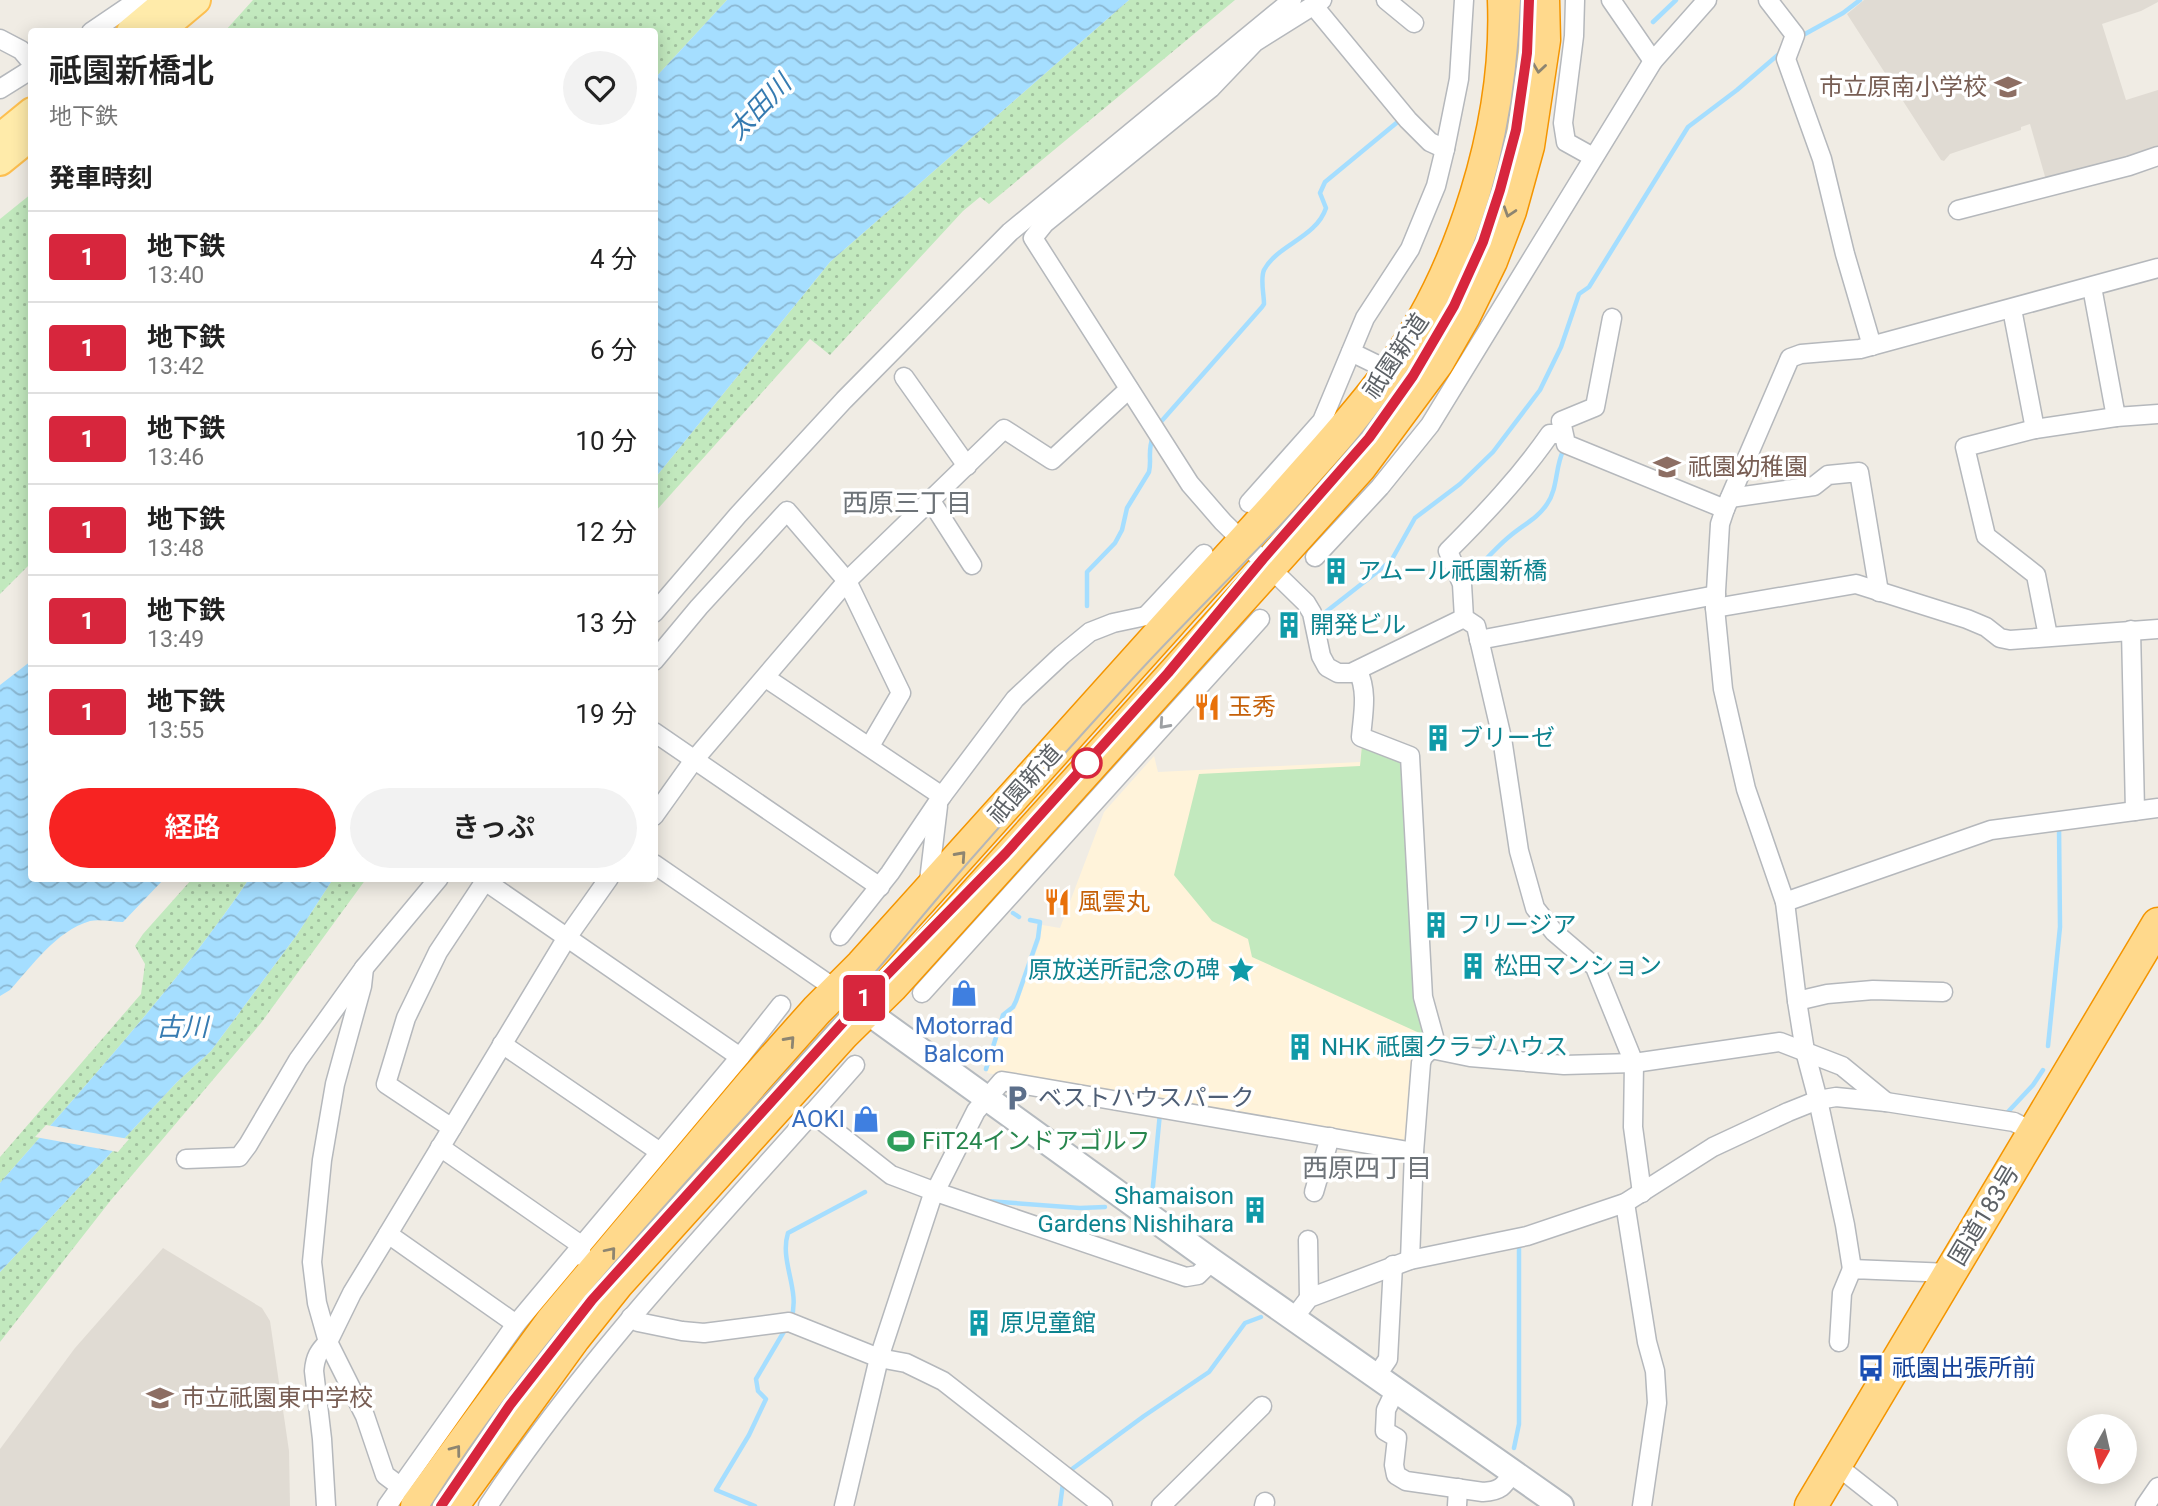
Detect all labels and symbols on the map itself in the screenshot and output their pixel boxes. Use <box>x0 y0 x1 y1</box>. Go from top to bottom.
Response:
one-way arrow <box>1532 62 1547 74</box>
water label: 太田川 <box>721 66 799 145</box>
school or university icon: 市立原南小学校 <box>1993 72 2023 102</box>
place label: 市立原南小学校 <box>1819 73 1987 101</box>
one-way arrow <box>1503 205 1517 218</box>
street label: 祇園新道 <box>1358 308 1434 404</box>
school or university icon: 祇園幼稚園 <box>1652 452 1682 482</box>
place label: 祇園幼稚園 <box>1688 453 1808 481</box>
district label: 西原三丁目 <box>842 488 972 518</box>
building icon: アムール祇園新橋 <box>1321 556 1351 586</box>
place label: アムール祇園新橋 <box>1357 557 1547 585</box>
building icon: 開発ビル <box>1274 610 1304 640</box>
place label: 開発ビル <box>1310 611 1406 639</box>
restaurant icon: 玉秀 <box>1192 692 1222 722</box>
place label: 玉秀 <box>1228 693 1276 721</box>
one-way arrow <box>1160 715 1172 728</box>
building icon: ブリーゼ <box>1423 723 1453 753</box>
place label: ブリーゼ <box>1459 724 1555 752</box>
street label: 祇園新道 <box>982 739 1068 829</box>
unlabelled marker <box>1072 748 1102 778</box>
one-way arrow <box>952 851 965 864</box>
restaurant icon: 風雲丸 <box>1042 887 1072 917</box>
place label: 風雲丸 <box>1078 888 1150 916</box>
building icon: フリージア <box>1421 910 1451 940</box>
place label: フリージア <box>1457 911 1577 939</box>
building icon: 松田マンション <box>1458 951 1488 981</box>
place label: 松田マンション <box>1494 952 1662 980</box>
place icon: 原放送所記念の碑 <box>1226 955 1256 985</box>
place label: 原放送所記念の碑 <box>1028 956 1220 984</box>
line badge: 1 <box>841 975 887 1021</box>
shop icon: Motorrad Balcom <box>949 978 979 1008</box>
water label: 古川 <box>156 1012 211 1042</box>
place label: Motorrad Balcom <box>915 1012 1013 1068</box>
building icon: NHK 祇園クラブハウス <box>1285 1032 1315 1062</box>
place label: NHK 祇園クラブハウス <box>1321 1033 1568 1061</box>
one-way arrow <box>781 1036 794 1049</box>
parking icon: ベストハウスパーク <box>1002 1083 1032 1113</box>
place label: ベストハウスパーク <box>1038 1084 1254 1112</box>
shop icon: AOKI <box>851 1104 881 1134</box>
place label: AOKI <box>791 1105 845 1133</box>
sports icon: FiT24インドアゴルフ <box>886 1126 916 1156</box>
place label: FiT24インドアゴルフ <box>922 1127 1150 1155</box>
district label: 西原四丁目 <box>1302 1153 1432 1183</box>
street label: 国道183号 <box>1943 1160 2025 1270</box>
place label: Shamaison Gardens Nishihara <box>1037 1182 1234 1238</box>
building icon: Shamaison Gardens Nishihara <box>1240 1195 1270 1225</box>
one-way arrow <box>603 1247 615 1260</box>
building icon: 原児童館 <box>964 1308 994 1338</box>
place label: 原児童館 <box>1000 1309 1096 1337</box>
bus stop icon: 祇園出張所前 <box>1856 1353 1886 1383</box>
place label: 祇園出張所前 <box>1892 1354 2036 1382</box>
school or university icon: 市立祇園東中学校 <box>145 1383 175 1413</box>
place label: 市立祇園東中学校 <box>181 1384 373 1412</box>
north arrow <box>2067 1414 2137 1484</box>
one-way arrow <box>448 1446 460 1458</box>

